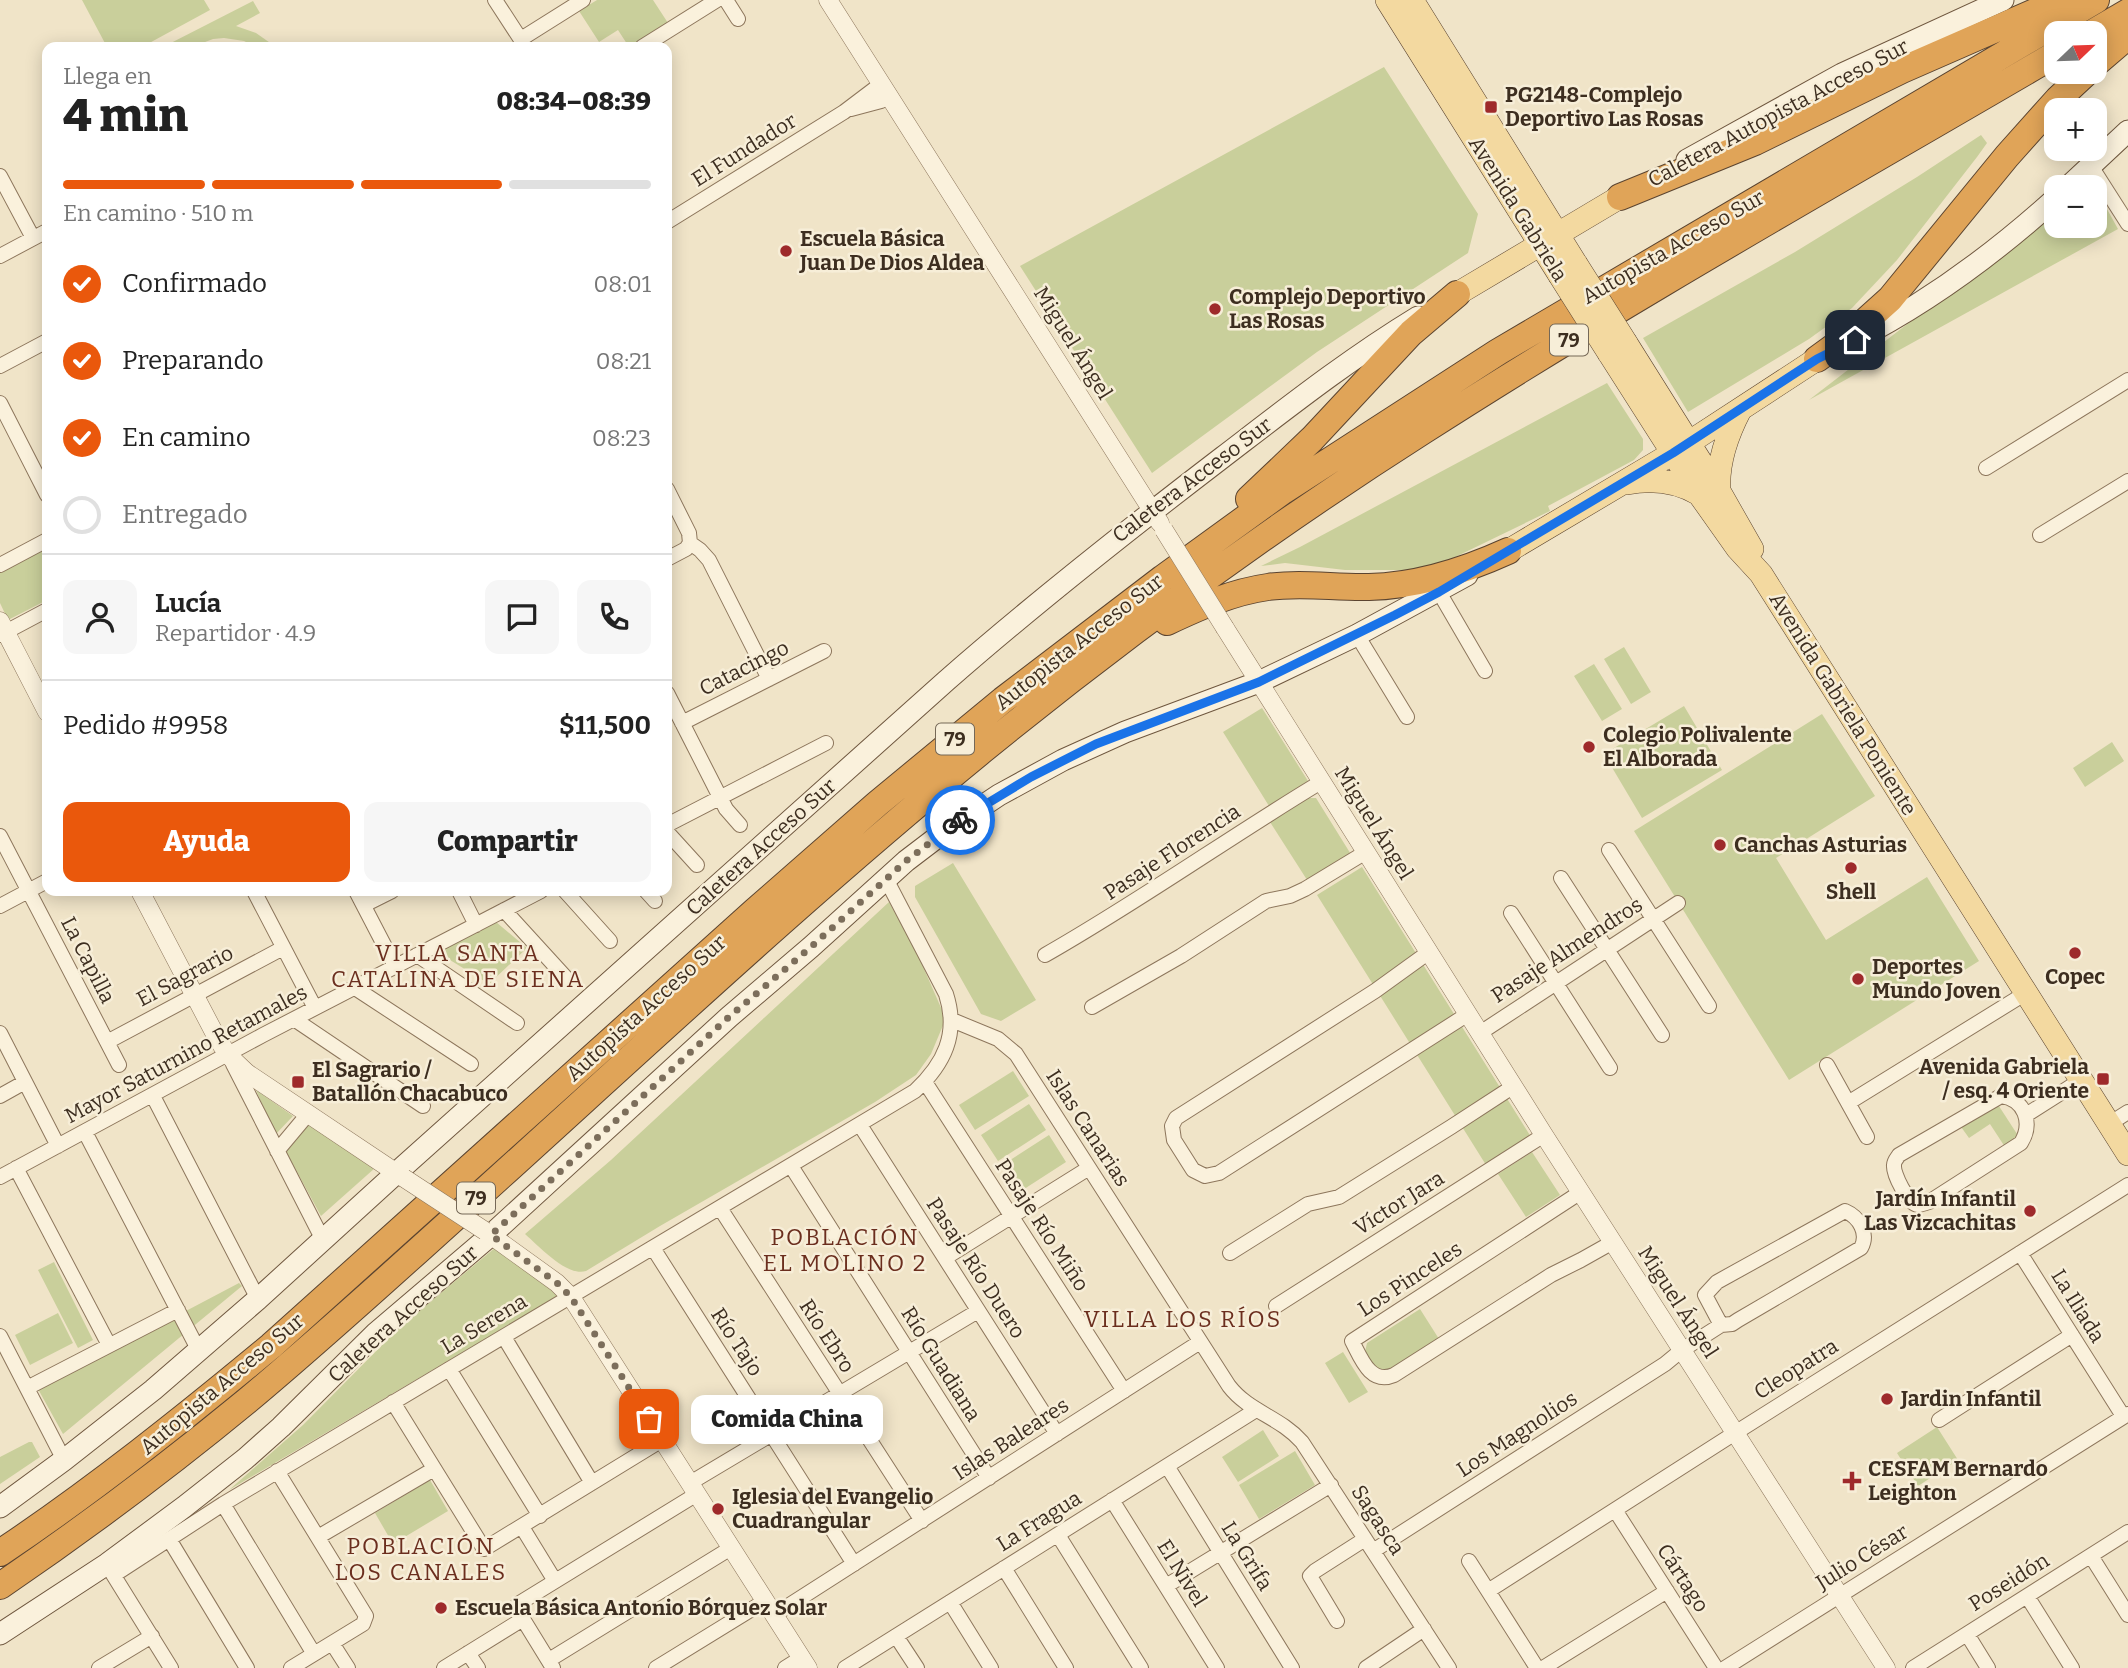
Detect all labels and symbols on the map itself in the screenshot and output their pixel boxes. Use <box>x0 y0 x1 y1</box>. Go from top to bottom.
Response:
north arrow <box>2044 21 2107 84</box>
street label: Caletera Autopista Acceso Sur <box>1643 33 1913 193</box>
place label: PG2148-Complejo Deportivo Las Rosas <box>1505 82 1704 132</box>
marker: PG2148-Complejo Deportivo Las Rosas <box>1483 99 1499 115</box>
street label: El Fundador <box>687 108 801 192</box>
street label: Avenida Gabriela <box>1463 132 1573 287</box>
street label: Autopista Acceso Sur <box>1577 184 1769 310</box>
place label: Escuela Básica Juan De Dios Aldea <box>799 226 985 276</box>
marker: Escuela Básica Juan De Dios Aldea <box>778 243 794 259</box>
street label: Miguel Ángel <box>1028 282 1118 404</box>
place label: Complejo Deportivo Las Rosas <box>1229 284 1426 334</box>
marker: Complejo Deportivo Las Rosas <box>1207 301 1223 317</box>
pin <box>1825 310 1885 370</box>
road number: 79 <box>1550 324 1588 356</box>
street label: Caletera Acceso Sur <box>1107 412 1277 548</box>
street label: Autopista Acceso Sur <box>990 568 1168 716</box>
street label: Avenida Gabriela Poniente <box>1764 588 1922 820</box>
street label: Catacingo <box>695 634 793 702</box>
place label: Colegio Polivalente El Alborada <box>1603 722 1792 772</box>
road number: 79 <box>936 724 974 754</box>
marker: Colegio Polivalente El Alborada <box>1581 739 1597 755</box>
street label: Miguel Ángel <box>1329 762 1419 884</box>
street label: Caletera Acceso Sur <box>681 773 841 921</box>
courier <box>925 785 995 855</box>
street label: Pasaje Florencia <box>1099 798 1246 906</box>
place label: Canchas Asturias <box>1734 832 1907 858</box>
marker: Canchas Asturias <box>1712 837 1728 853</box>
marker: Shell <box>1843 860 1859 876</box>
place label: Shell <box>1826 879 1877 905</box>
street label: Pasaje Almendros <box>1486 891 1648 1009</box>
street label: La Capilla <box>55 912 121 1008</box>
street label: Autopista Acceso Sur <box>561 929 731 1087</box>
district label: VILLA SANTA CATALINA DE SIENA <box>331 939 585 993</box>
street label: El Sagrario <box>132 940 238 1012</box>
marker: Copec <box>2067 945 2083 961</box>
place label: Deportes Mundo Joven <box>1872 954 2001 1004</box>
place label: Copec <box>2045 964 2105 990</box>
marker: Deportes Mundo Joven <box>1850 971 1866 987</box>
street label: Mayor Saturnino Retamales <box>60 979 312 1129</box>
place label: Avenida Gabriela / esq. 4 Oriente <box>1919 1054 2089 1104</box>
place label: El Sagrario / Batallón Chacabuco <box>312 1057 508 1107</box>
street label: Islas Canarias <box>1040 1065 1136 1191</box>
marker: Avenida Gabriela / esq. 4 Oriente <box>2095 1071 2111 1087</box>
marker: El Sagrario / Batallón Chacabuco <box>290 1074 306 1090</box>
street label: Pasaje Río Miño <box>989 1154 1095 1296</box>
street label: Víctor Jara <box>1349 1165 1449 1241</box>
road number: 79 <box>457 1182 495 1214</box>
place label: Jardín Infantil Las Vizcachitas <box>1864 1186 2016 1236</box>
street label: Pasaje Río Duero <box>921 1193 1031 1343</box>
marker: Jardín Infantil Las Vizcachitas <box>2022 1203 2038 1219</box>
district label: POBLACIÓN EL MOLINO 2 <box>763 1223 927 1277</box>
street label: Los Pinceles <box>1353 1236 1467 1322</box>
street label: Caletera Acceso Sur <box>323 1240 483 1388</box>
street label: Miguel Ángel <box>1632 1241 1724 1363</box>
street label: La Iliada <box>2045 1265 2111 1348</box>
street label: La Serena <box>436 1288 532 1360</box>
street label: Río Ebro <box>794 1294 860 1378</box>
street label: Río Guadiana <box>895 1302 987 1427</box>
street label: Río Tajo <box>705 1303 769 1381</box>
district label: VILLA LOS RÍOS <box>1084 1305 1282 1333</box>
street label: Autopista Acceso Sur <box>135 1308 309 1460</box>
street label: Cleopatra <box>1749 1333 1843 1405</box>
street label: Los Magnolios <box>1452 1385 1582 1483</box>
place label: Jardin Infantil <box>1900 1386 2042 1412</box>
pin <box>619 1389 679 1449</box>
marker: Jardin Infantil <box>1879 1391 1895 1407</box>
street label: Islas Baleares <box>948 1392 1074 1486</box>
callout: Comida China <box>691 1394 884 1444</box>
place label: CESFAM Bernardo Leighton <box>1868 1456 2048 1506</box>
marker: CESFAM Bernardo Leighton <box>1842 1471 1862 1491</box>
street label: Sagasca <box>1346 1480 1411 1560</box>
place label: Iglesia del Evangelio Cuadrangular <box>732 1484 933 1534</box>
street label: La Fragua <box>992 1485 1087 1557</box>
marker: Iglesia del Evangelio Cuadrangular <box>710 1501 726 1517</box>
street label: La Grifa <box>1216 1517 1279 1596</box>
street label: Julio César <box>1810 1519 1913 1596</box>
district label: POBLACIÓN LOS CANALES <box>335 1532 507 1586</box>
street label: El Nivel <box>1151 1535 1213 1611</box>
street label: Cártago <box>1651 1539 1715 1617</box>
street label: Poseidón <box>1964 1547 2054 1617</box>
place label: Escuela Básica Antonio Bórquez Solar <box>455 1595 827 1621</box>
marker: Escuela Básica Antonio Bórquez Solar <box>433 1600 449 1616</box>

